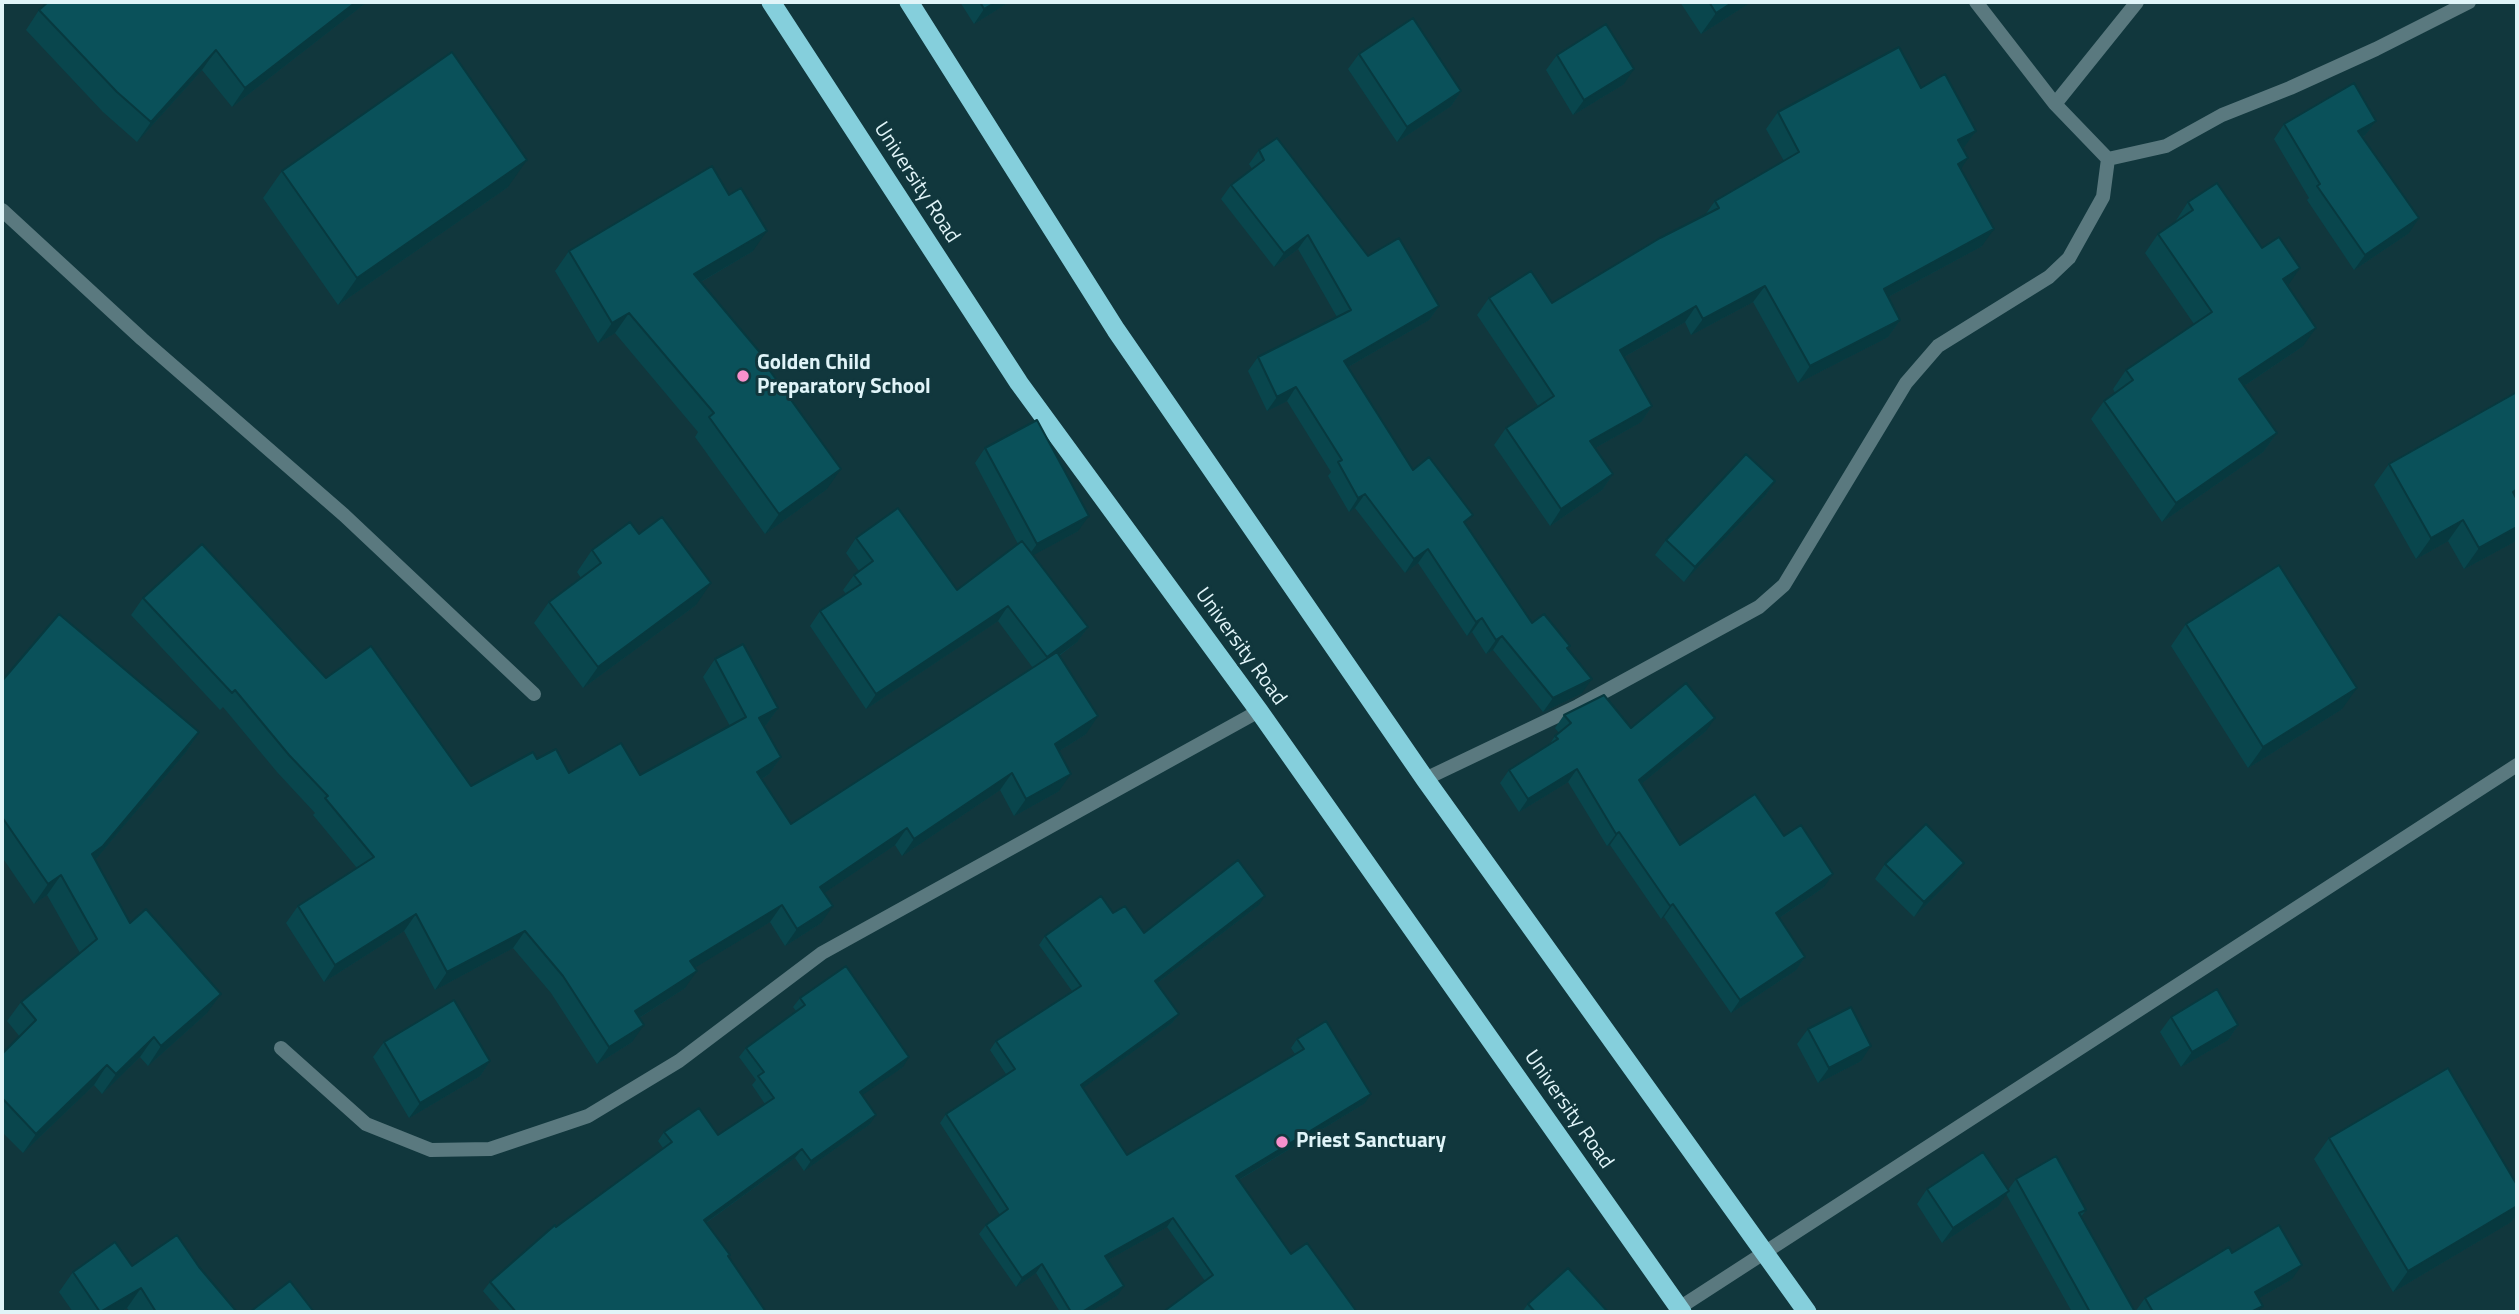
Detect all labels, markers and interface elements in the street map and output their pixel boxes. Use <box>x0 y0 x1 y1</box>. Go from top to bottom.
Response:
street label: University Road <box>868 118 964 248</box>
place label: Golden Child Preparatory School <box>757 351 931 401</box>
marker: Golden Child Preparatory School <box>735 368 751 384</box>
street label: University Road <box>1189 583 1291 711</box>
street label: University Road <box>1518 1046 1618 1174</box>
place label: Priest Sanctuary <box>1296 1129 1446 1155</box>
marker: Priest Sanctuary <box>1274 1134 1290 1150</box>

